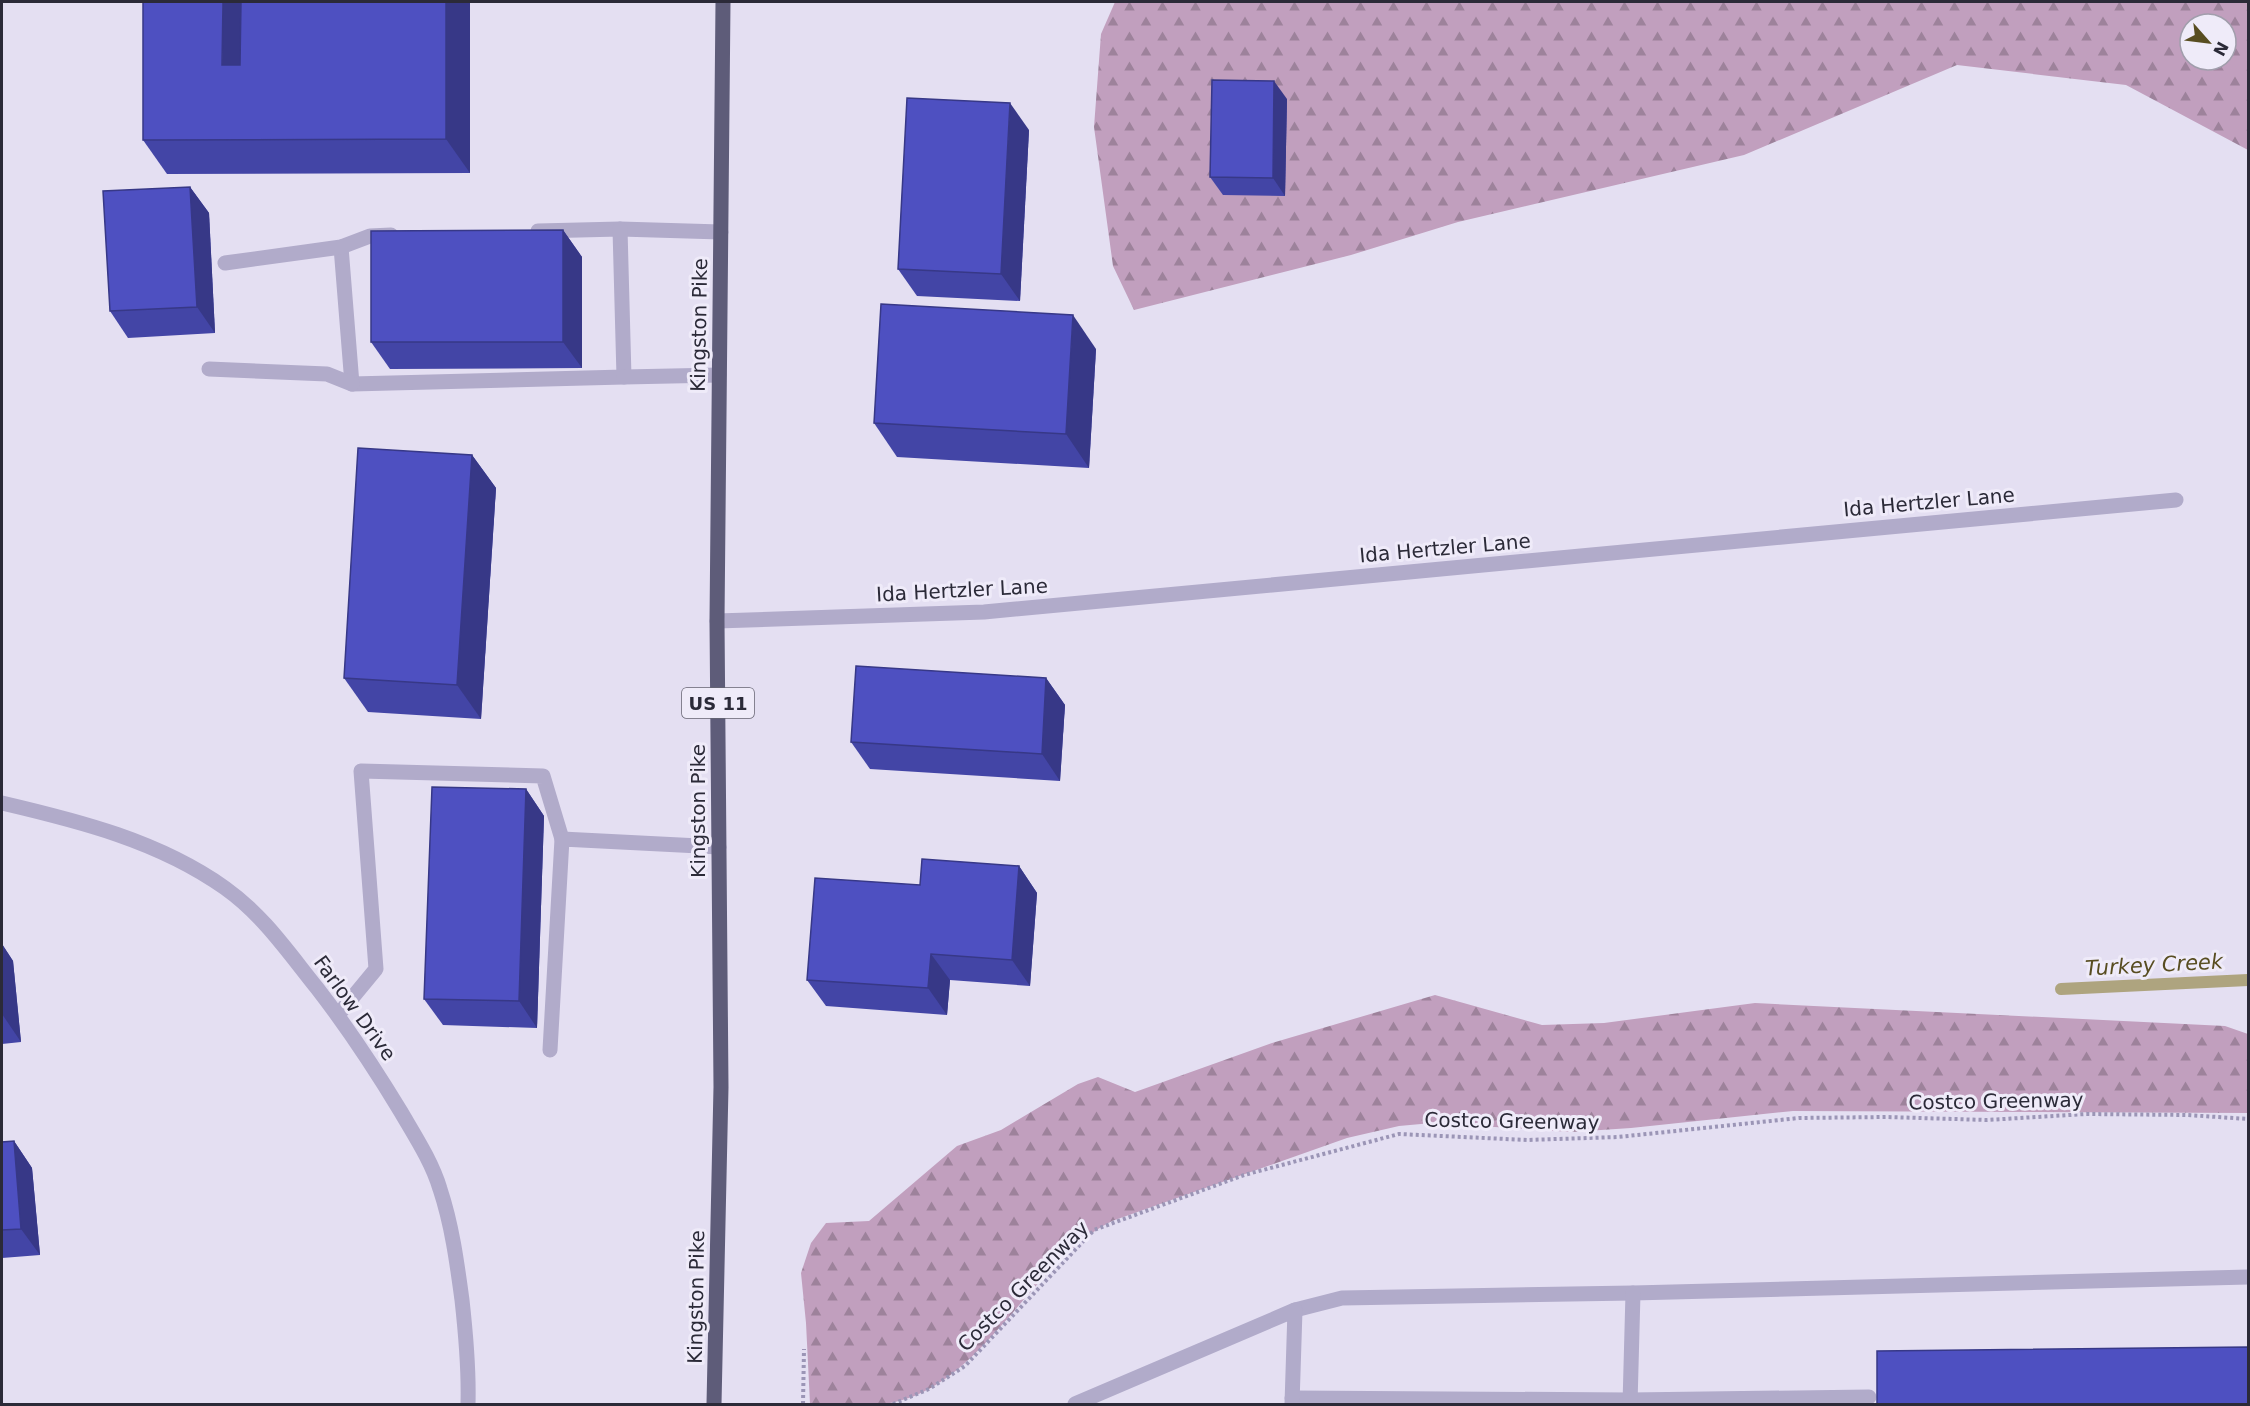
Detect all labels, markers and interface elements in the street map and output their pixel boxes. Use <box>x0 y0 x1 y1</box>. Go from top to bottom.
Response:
north arrow <box>2178 12 2238 72</box>
text: N <box>2209 38 2232 59</box>
street label: Kingston Pike <box>686 258 712 392</box>
street label: Ida Hertzler Lane <box>1842 483 2016 521</box>
street label: Ida Hertzler Lane <box>1358 529 1532 567</box>
street label: Ida Hertzler Lane <box>876 574 1048 606</box>
road number: US 11 <box>682 688 754 718</box>
street label: Kingston Pike <box>686 744 710 878</box>
water label: Turkey Creek <box>2084 949 2224 981</box>
street label: Farlow Drive <box>309 951 401 1065</box>
street label: Costco Greenway <box>1908 1087 2084 1115</box>
street label: Costco Greenway <box>1424 1107 1600 1135</box>
street label: Costco Greenway <box>953 1216 1093 1356</box>
street label: Kingston Pike <box>683 1230 709 1364</box>

